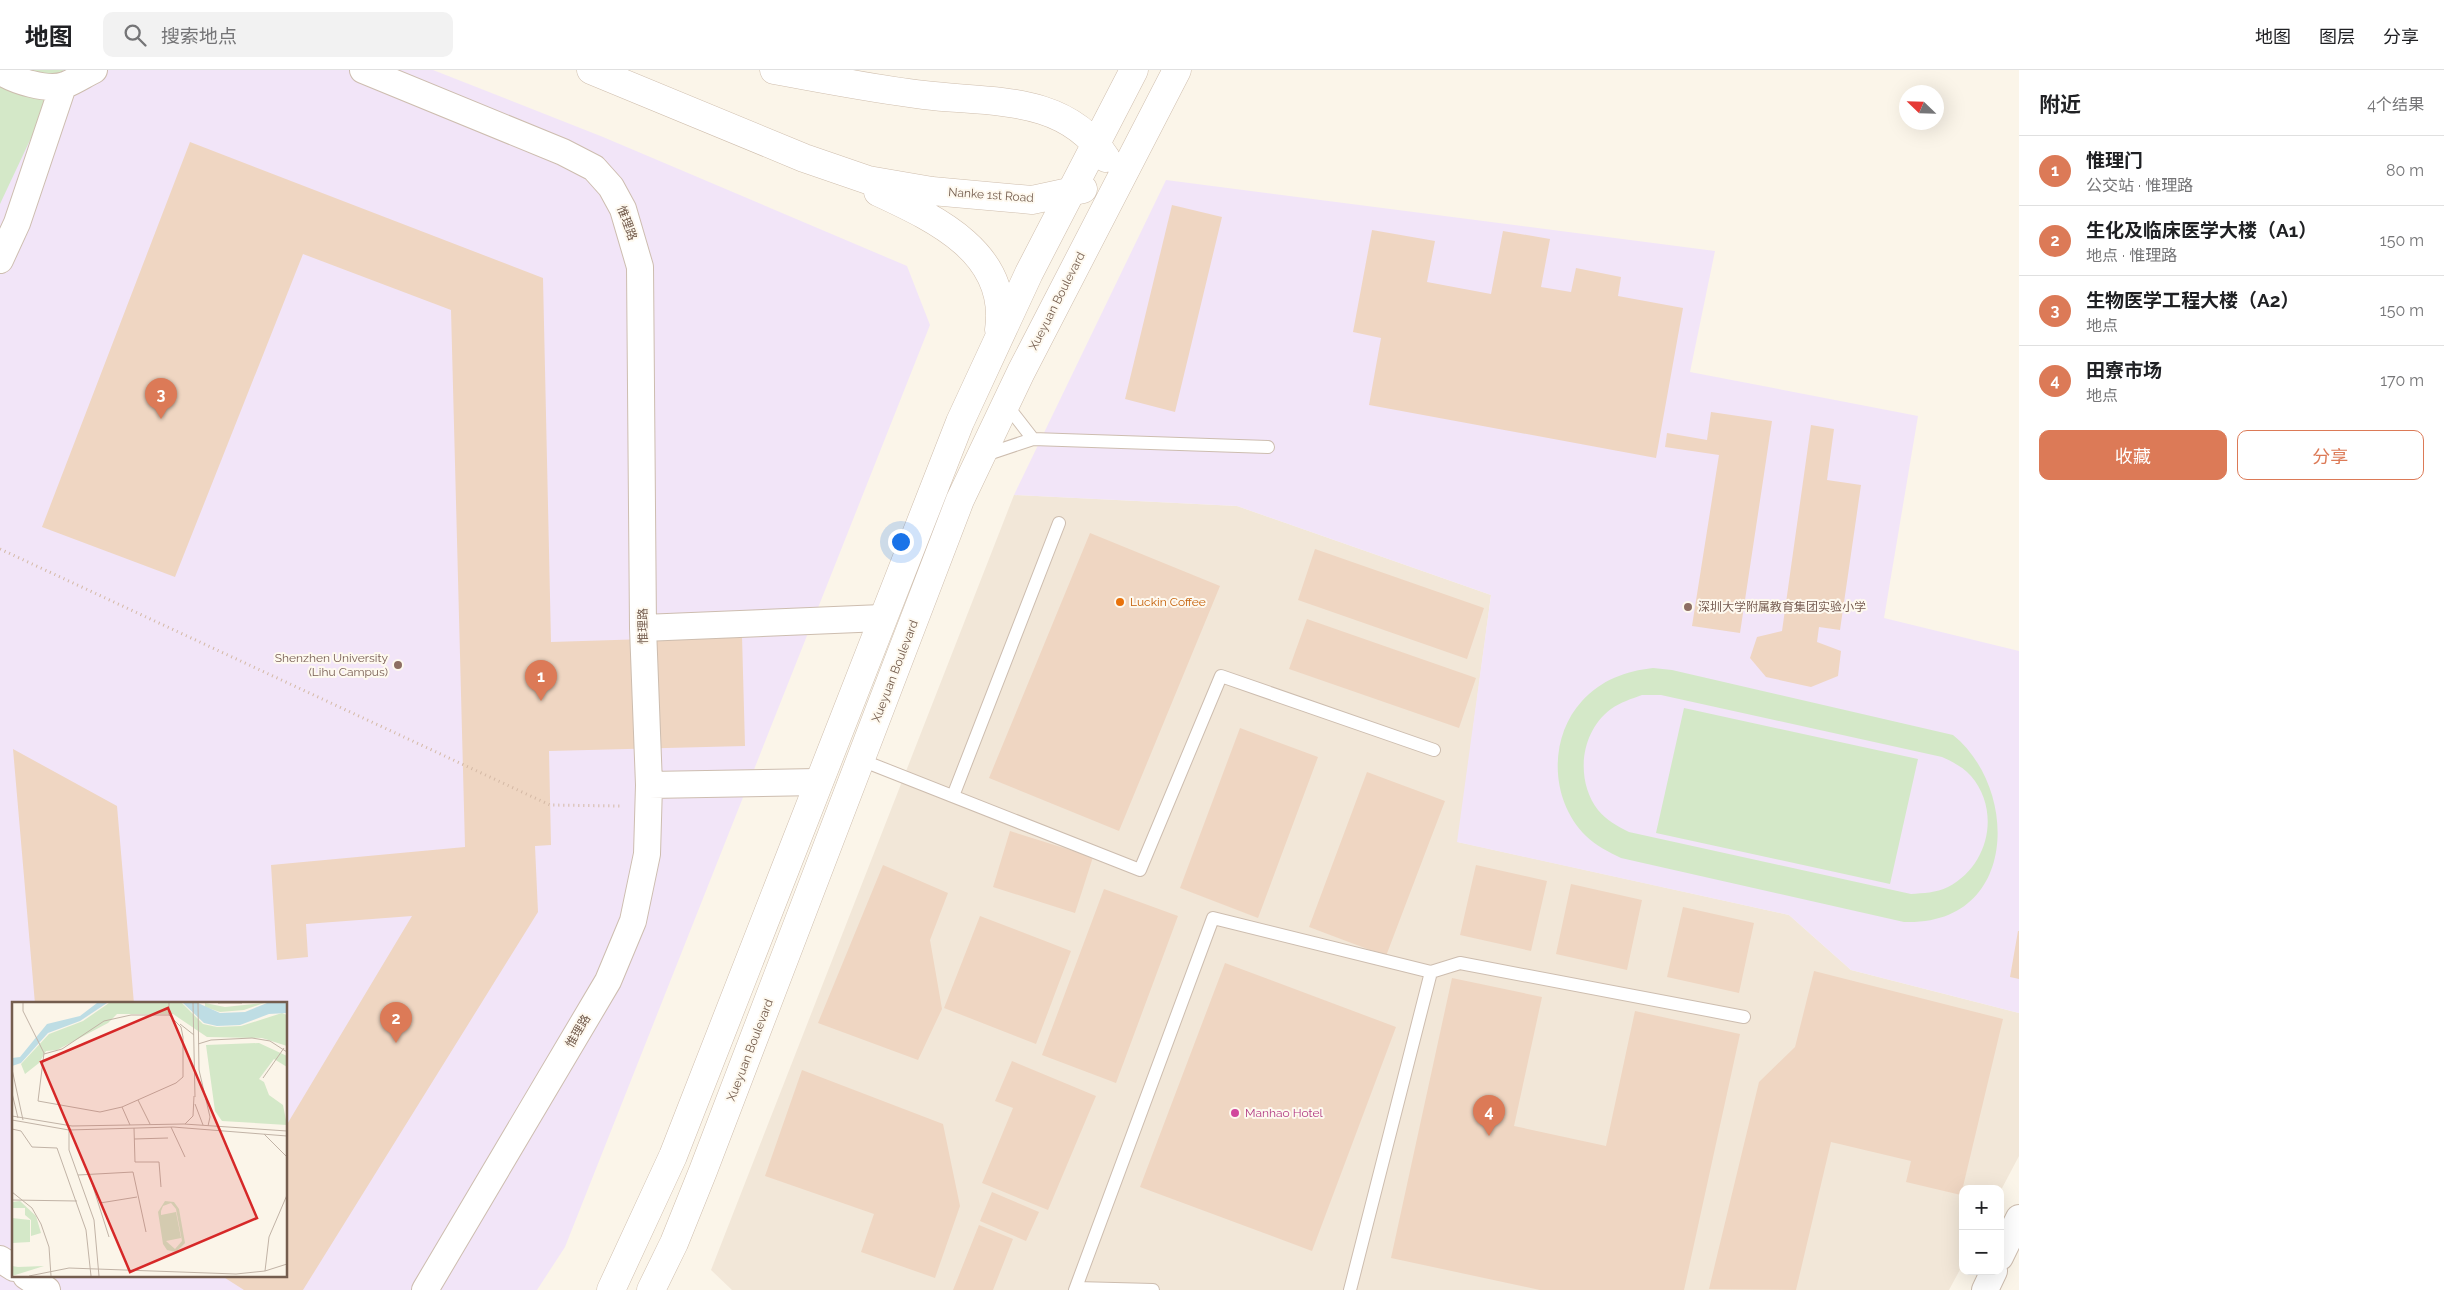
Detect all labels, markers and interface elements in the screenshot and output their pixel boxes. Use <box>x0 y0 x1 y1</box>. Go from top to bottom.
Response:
search box <box>103 12 453 57</box>
icon: search <box>121 21 149 49</box>
text: 地图 <box>25 22 73 51</box>
text: 搜索地点 <box>161 25 237 47</box>
text: 地图 <box>2255 26 2291 47</box>
text: 图层 <box>2319 26 2355 47</box>
text: 分享 <box>2383 26 2419 47</box>
north arrow <box>1899 85 1944 130</box>
text: 附近 <box>2039 92 2081 117</box>
text: 4个结果 <box>2367 95 2424 114</box>
text: 惟理门 <box>2086 149 2143 171</box>
text: 1 <box>2051 161 2059 180</box>
text: 80 m <box>2386 161 2424 180</box>
text: 公交站 · 惟理路 <box>2086 176 2193 195</box>
street label: Nanke 1st Road <box>948 185 1034 205</box>
street label: 惟理路 <box>614 204 640 242</box>
text: 生化及临床医学大楼（A1） <box>2086 219 2317 241</box>
text: 2 <box>2050 231 2060 250</box>
text: 150 m <box>2380 231 2424 250</box>
text: 地点 · 惟理路 <box>2086 246 2177 265</box>
street label: Xueyuan Boulevard <box>1026 250 1088 352</box>
text: 生物医学工程大楼（A2） <box>2086 289 2300 311</box>
text: 3 <box>2051 301 2059 320</box>
text: 150 m <box>2380 301 2424 320</box>
text: 地点 <box>2086 316 2118 335</box>
text: 田寮市场 <box>2086 359 2162 381</box>
text: 4 <box>2050 371 2060 390</box>
text: 170 m <box>2380 371 2424 390</box>
pin: 3 <box>145 378 177 419</box>
text: 地点 <box>2086 386 2118 405</box>
button: 收藏 <box>2039 430 2227 480</box>
button: 分享 <box>2237 430 2424 480</box>
your location <box>888 529 914 555</box>
place label: Luckin Coffee <box>1130 595 1206 609</box>
marker: Luckin Coffee <box>1114 596 1126 608</box>
place label: 深圳大学附属教育集团实验小学 <box>1698 600 1866 614</box>
marker: 深圳大学附属教育集团实验小学 <box>1682 601 1694 613</box>
street label: 惟理路 <box>636 608 650 644</box>
street label: Xueyuan Boulevard <box>869 618 921 724</box>
place label: Shenzhen University (Lihu Campus) <box>275 651 388 679</box>
marker: Shenzhen University (Lihu Campus) <box>392 659 404 671</box>
pin: 1 <box>525 660 557 701</box>
street label: Xueyuan Boulevard <box>724 997 776 1103</box>
inset map <box>12 1002 288 1278</box>
pin: 2 <box>380 1002 412 1043</box>
street label: 惟理路 <box>563 1012 593 1050</box>
pin: 4 <box>1473 1095 1505 1136</box>
place label: Manhao Hotel <box>1245 1106 1323 1120</box>
marker: Manhao Hotel <box>1229 1107 1241 1119</box>
map controls <box>1959 1185 2004 1275</box>
button: + <box>1959 1185 2004 1230</box>
button: − <box>1959 1230 2004 1275</box>

